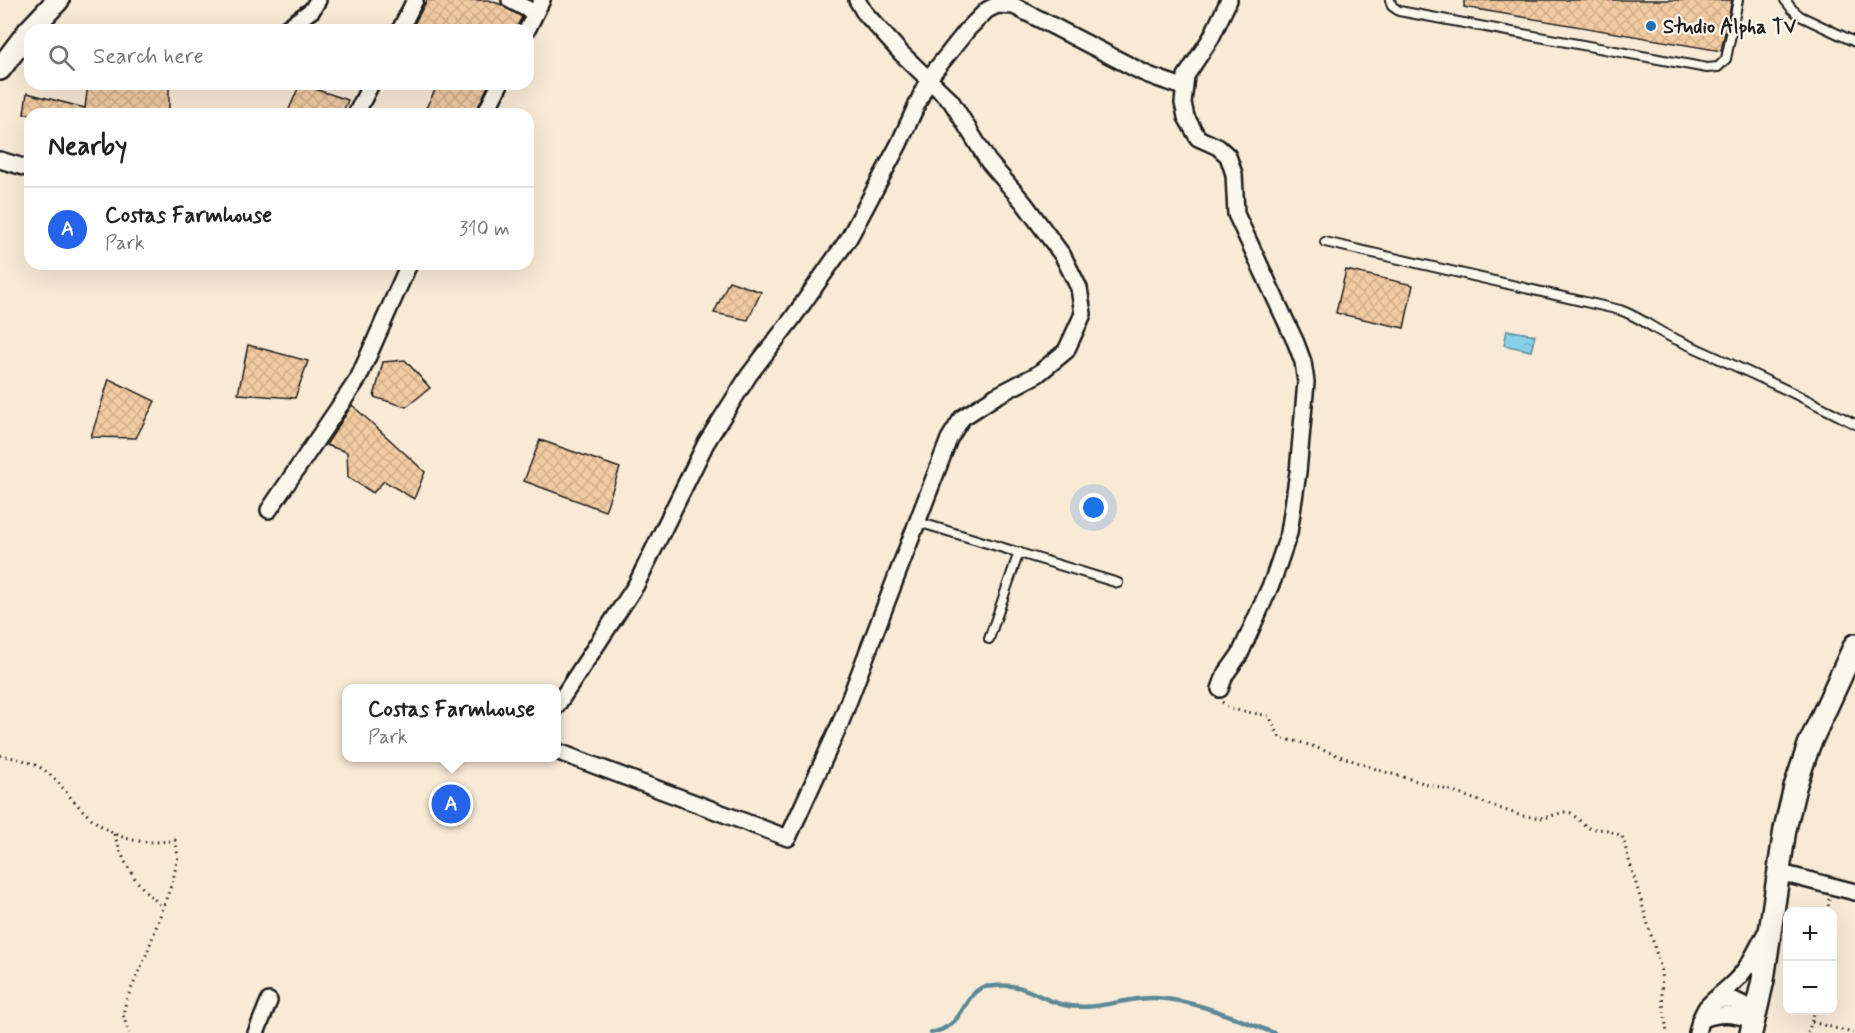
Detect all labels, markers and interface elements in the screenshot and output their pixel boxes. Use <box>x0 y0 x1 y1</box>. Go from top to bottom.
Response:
place label: Studio Alpha TV <box>1663 14 1797 41</box>
marker: Studio Alpha TV <box>1644 19 1658 33</box>
search box <box>24 24 534 90</box>
icon: search <box>45 41 78 74</box>
text: Search here <box>93 43 204 71</box>
text: Nearby <box>48 130 127 164</box>
text: Costas Farmhouse <box>105 202 272 230</box>
text: A <box>61 216 74 243</box>
text: 310 m <box>459 216 510 243</box>
text: Park <box>105 230 145 257</box>
your location <box>1079 493 1108 522</box>
popup <box>342 684 561 762</box>
text: Costas Farmhouse <box>368 696 535 724</box>
text: Park <box>368 724 408 751</box>
pin: A <box>432 782 470 826</box>
map controls <box>1783 907 1837 1015</box>
button: + <box>1783 907 1837 961</box>
button: − <box>1783 961 1837 1015</box>

